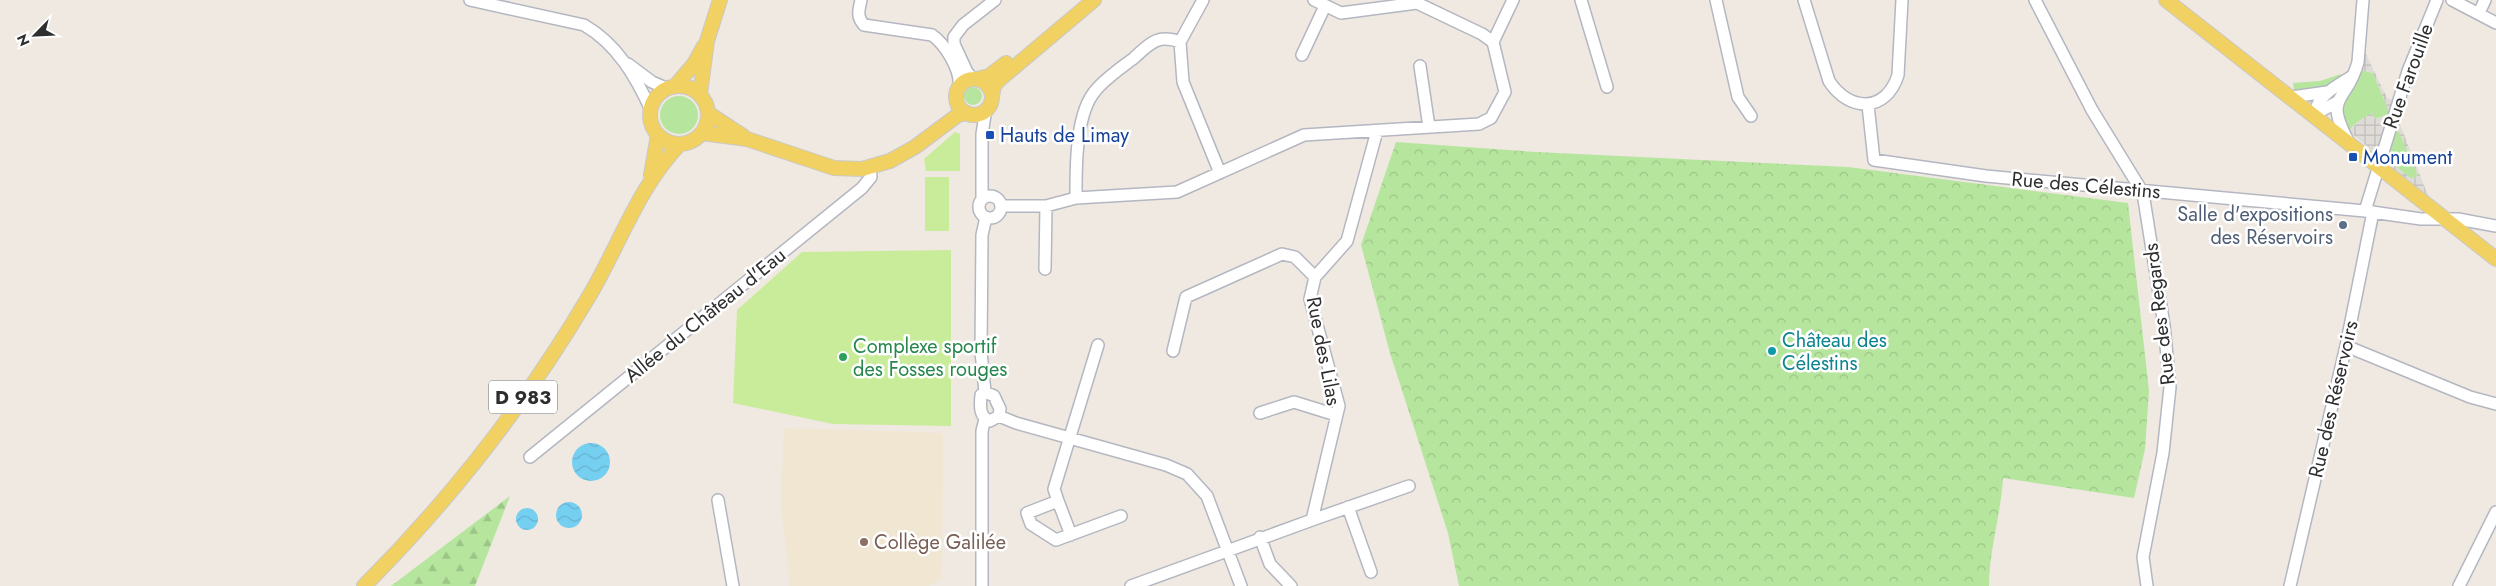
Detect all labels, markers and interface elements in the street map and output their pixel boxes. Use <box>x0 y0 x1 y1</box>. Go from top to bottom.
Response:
north arrow <box>10 10 60 60</box>
street label: Rue Farouille <box>2376 20 2441 133</box>
text: N <box>12 31 35 49</box>
place label: Hauts de Limay <box>1000 121 1129 150</box>
marker: Hauts de Limay <box>984 129 996 141</box>
place label: Monument <box>2363 143 2453 172</box>
marker: Monument <box>2347 151 2359 163</box>
street label: Rue des Célestins <box>2010 165 2162 206</box>
place label: Salle d'expositions des Réservoirs <box>2177 200 2333 252</box>
marker: Salle d'expositions des Réservoirs <box>2337 219 2349 231</box>
street label: Allée du Château d'Eau <box>618 241 792 390</box>
street label: Rue des Regards <box>2136 241 2183 386</box>
street label: Rue des Lilas <box>1299 294 1348 408</box>
street label: Rue des Réservoirs <box>2301 318 2366 481</box>
place label: Château des Célestins <box>1782 326 1887 378</box>
place label: Complexe sportif des Fosses rouges <box>853 332 1007 384</box>
marker: Château des Célestins <box>1766 345 1778 357</box>
marker: Complexe sportif des Fosses rouges <box>837 351 849 363</box>
road number: D 983 <box>489 381 557 414</box>
place label: Collège Galilée <box>874 528 1006 557</box>
marker: Collège Galilée <box>858 536 870 548</box>

